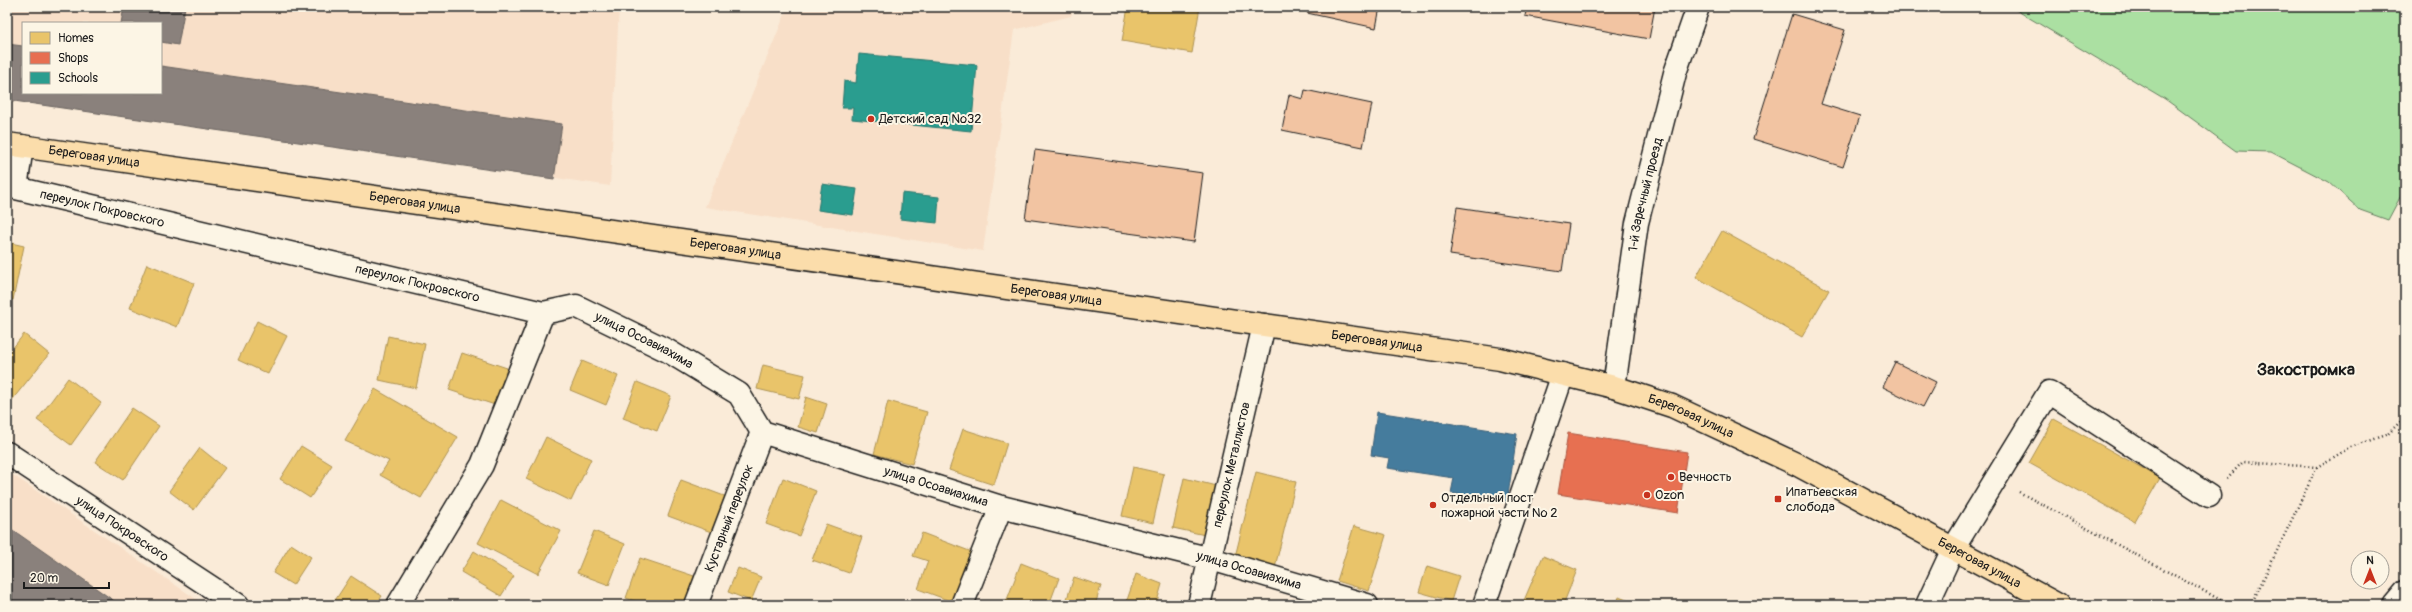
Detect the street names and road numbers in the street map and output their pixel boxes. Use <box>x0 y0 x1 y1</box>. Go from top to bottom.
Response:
street label: 1-й Заречный проезд <box>1625 136 1666 253</box>
street label: Береговая улица <box>47 142 141 171</box>
street label: переулок Покровского <box>38 186 166 231</box>
street label: Береговая улица <box>368 188 461 217</box>
street label: Береговая улица <box>689 234 782 263</box>
street label: переулок Покровского <box>354 261 481 306</box>
street label: Береговая улица <box>1009 281 1103 310</box>
street label: улица Осоавиахима <box>591 308 696 372</box>
street label: Береговая улица <box>1330 327 1424 356</box>
street label: Береговая улица <box>1646 391 1736 442</box>
street label: переулок Металлистов <box>1209 400 1254 529</box>
street label: Кустарный переулок <box>701 462 757 574</box>
street label: улица Осоавиахима <box>881 462 990 510</box>
street label: улица Покровского <box>72 492 172 565</box>
street label: Береговая улица <box>1935 534 2024 592</box>
street label: улица Осоавиахима <box>1194 547 1303 593</box>

